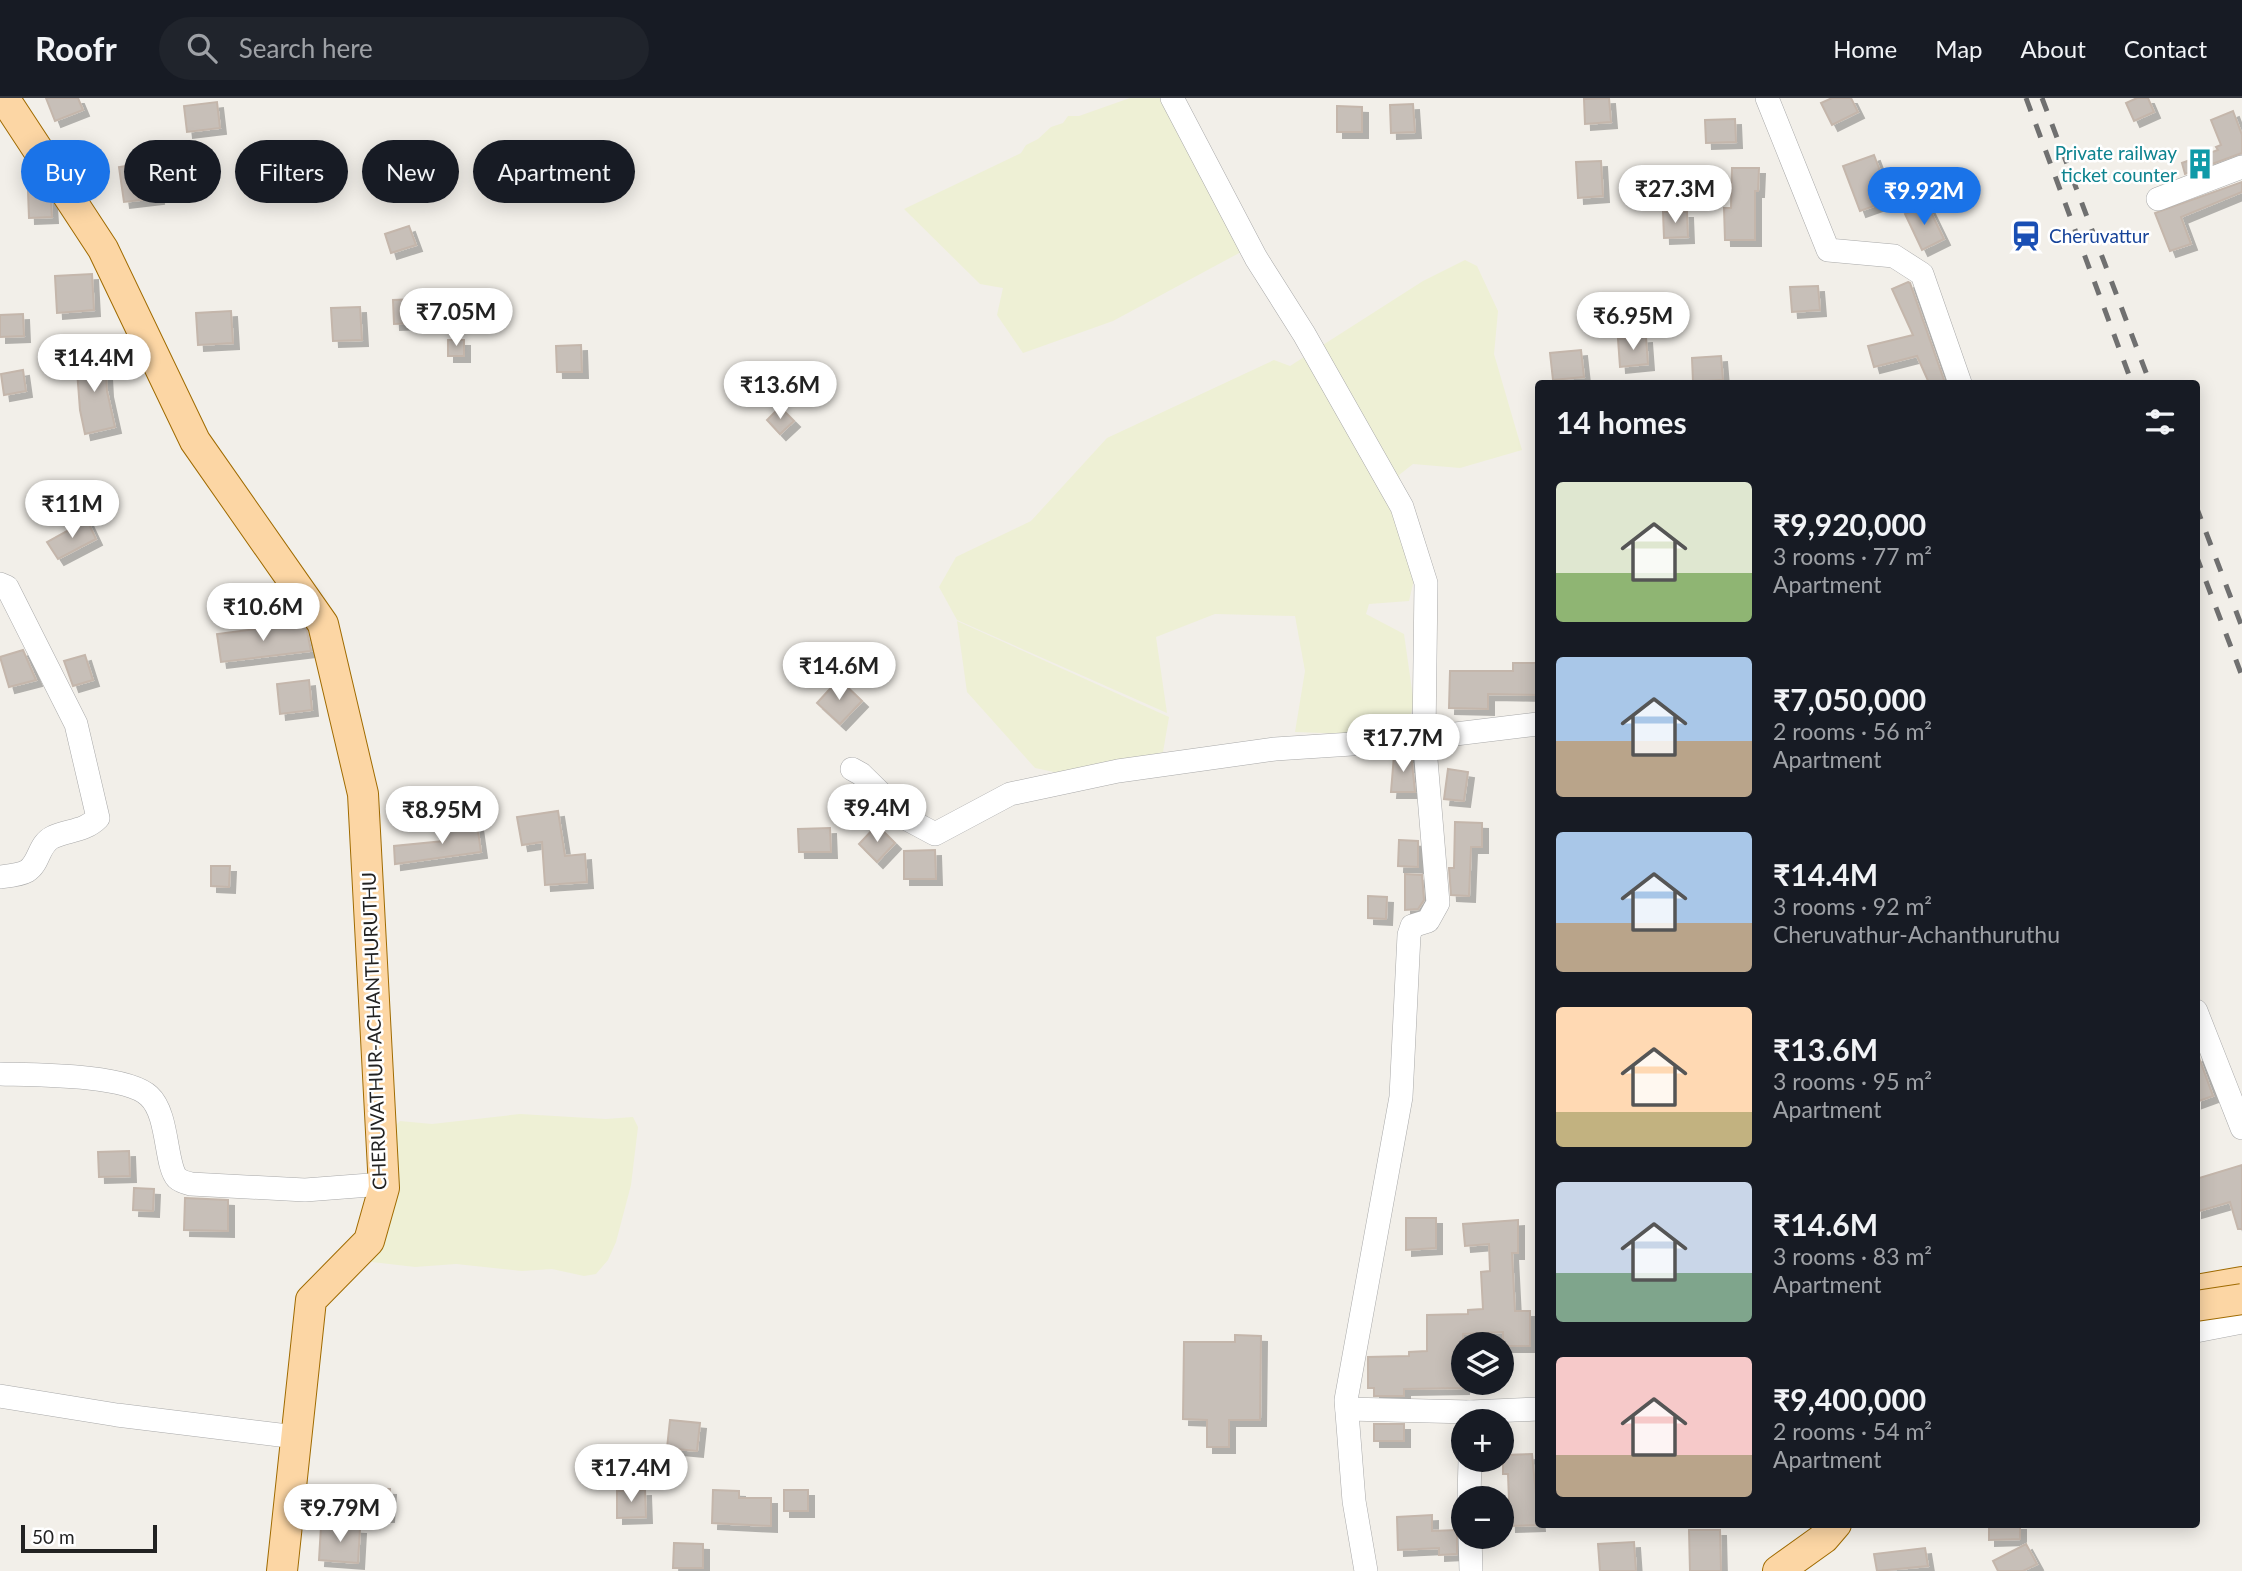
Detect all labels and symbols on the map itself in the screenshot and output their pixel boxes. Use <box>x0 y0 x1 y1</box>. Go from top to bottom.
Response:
place label: Private railway ticket counter <box>2055 141 2177 186</box>
building icon: Private railway ticket counter <box>2183 147 2217 181</box>
pin: ₹27.3M <box>1618 166 1732 225</box>
pin: ₹9.92M <box>1867 167 1981 227</box>
station icon: Cheruvattur <box>2009 219 2043 253</box>
place label: Cheruvattur <box>2049 224 2149 247</box>
pin: ₹7.05M <box>399 288 513 348</box>
pin: ₹6.95M <box>1576 292 1690 352</box>
pin: ₹14.4M <box>37 334 151 394</box>
pin: ₹13.6M <box>723 362 837 421</box>
pin: ₹11M <box>31 480 113 540</box>
pin: ₹10.6M <box>206 584 320 643</box>
pin: ₹14.6M <box>782 642 896 702</box>
pin: ₹17.7M <box>1346 714 1460 774</box>
pin: ₹9.4M <box>828 784 926 844</box>
pin: ₹8.95M <box>385 786 499 846</box>
street label: CHERUVATHUR-ACHANTHURUTHU <box>356 872 391 1190</box>
pin: ₹17.4M <box>574 1444 688 1504</box>
pin: ₹9.79M <box>283 1484 397 1544</box>
scale bar <box>21 1522 158 1554</box>

